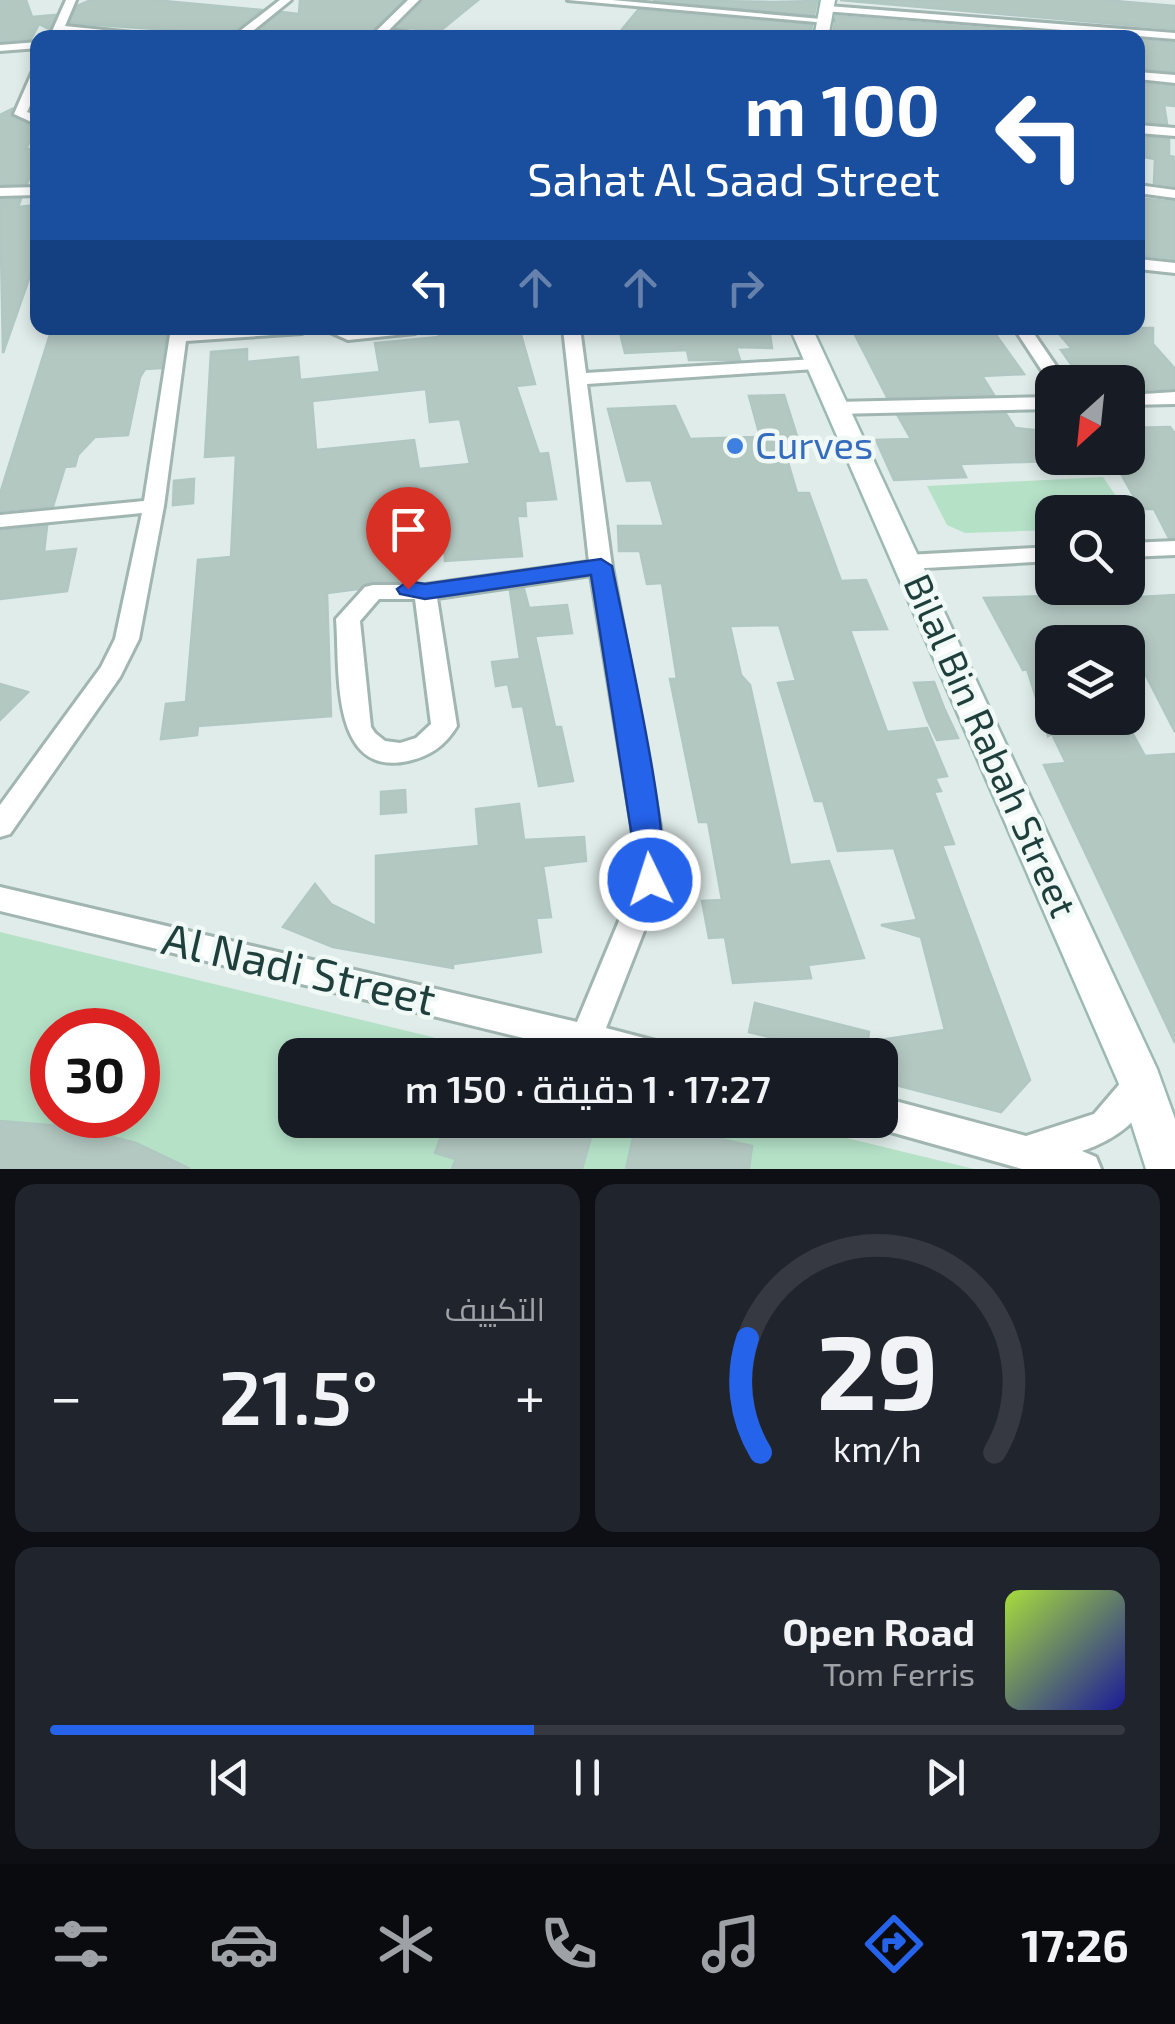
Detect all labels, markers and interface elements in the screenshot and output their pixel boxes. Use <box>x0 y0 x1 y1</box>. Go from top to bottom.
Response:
text: 100 m <box>745 66 940 150</box>
icon: left <box>975 70 1105 200</box>
text: Sahat Al Saad Street <box>527 151 940 205</box>
icon: left <box>403 260 458 315</box>
icon: ahead <box>508 260 563 315</box>
icon: ahead <box>613 260 668 315</box>
icon: right <box>718 260 773 315</box>
north arrow <box>1035 365 1145 475</box>
map controls <box>1035 365 1145 735</box>
place label: Curves <box>755 421 873 467</box>
marker: Curves <box>724 435 746 457</box>
pin <box>366 487 451 590</box>
button: search <box>1035 495 1145 605</box>
icon: arrive <box>381 502 436 557</box>
street label: Bilal Bin Rabah Street <box>895 567 1088 924</box>
button: layers <box>1035 625 1145 735</box>
position arrow <box>598 828 702 932</box>
street label: Al Nadi Street <box>158 909 441 1025</box>
speed limit sign: 30 <box>30 1008 160 1138</box>
text: 17:27 · 1 دقيقة · 150 m <box>405 1065 771 1111</box>
text: التكييف <box>445 1289 545 1327</box>
text: 29 <box>817 1306 938 1431</box>
text: 21.5° <box>219 1350 378 1440</box>
text: − <box>50 1362 82 1428</box>
text: + <box>515 1362 545 1428</box>
text: km/h <box>833 1426 922 1469</box>
text: Open Road <box>782 1608 975 1654</box>
text: Tom Ferris <box>823 1654 975 1692</box>
icon: previous <box>202 1750 257 1805</box>
icon: pause <box>560 1750 615 1805</box>
icon: next <box>918 1750 973 1805</box>
icon: filters <box>46 1909 116 1979</box>
icon: car <box>209 1909 279 1979</box>
icon: climate <box>371 1909 441 1979</box>
icon: phone <box>534 1909 604 1979</box>
icon: music <box>696 1909 766 1979</box>
icon: directions <box>859 1909 929 1979</box>
text: 17:26 <box>1021 1917 1129 1971</box>

